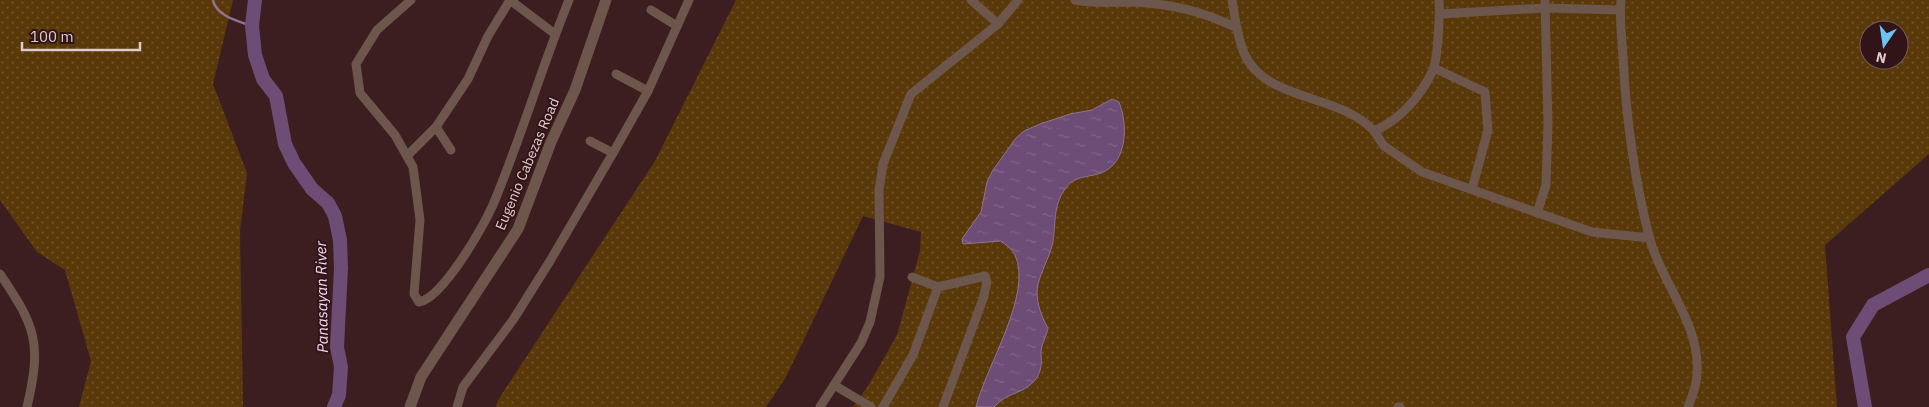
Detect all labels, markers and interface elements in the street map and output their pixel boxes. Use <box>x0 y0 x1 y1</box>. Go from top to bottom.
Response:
scale bar <box>22 20 140 52</box>
north arrow <box>1859 20 1909 70</box>
text: 100 m <box>30 27 74 46</box>
text: N <box>1874 48 1888 68</box>
street label: Eugenio Cabezas Road <box>491 95 563 233</box>
water label: Panasayan River <box>311 240 332 353</box>

